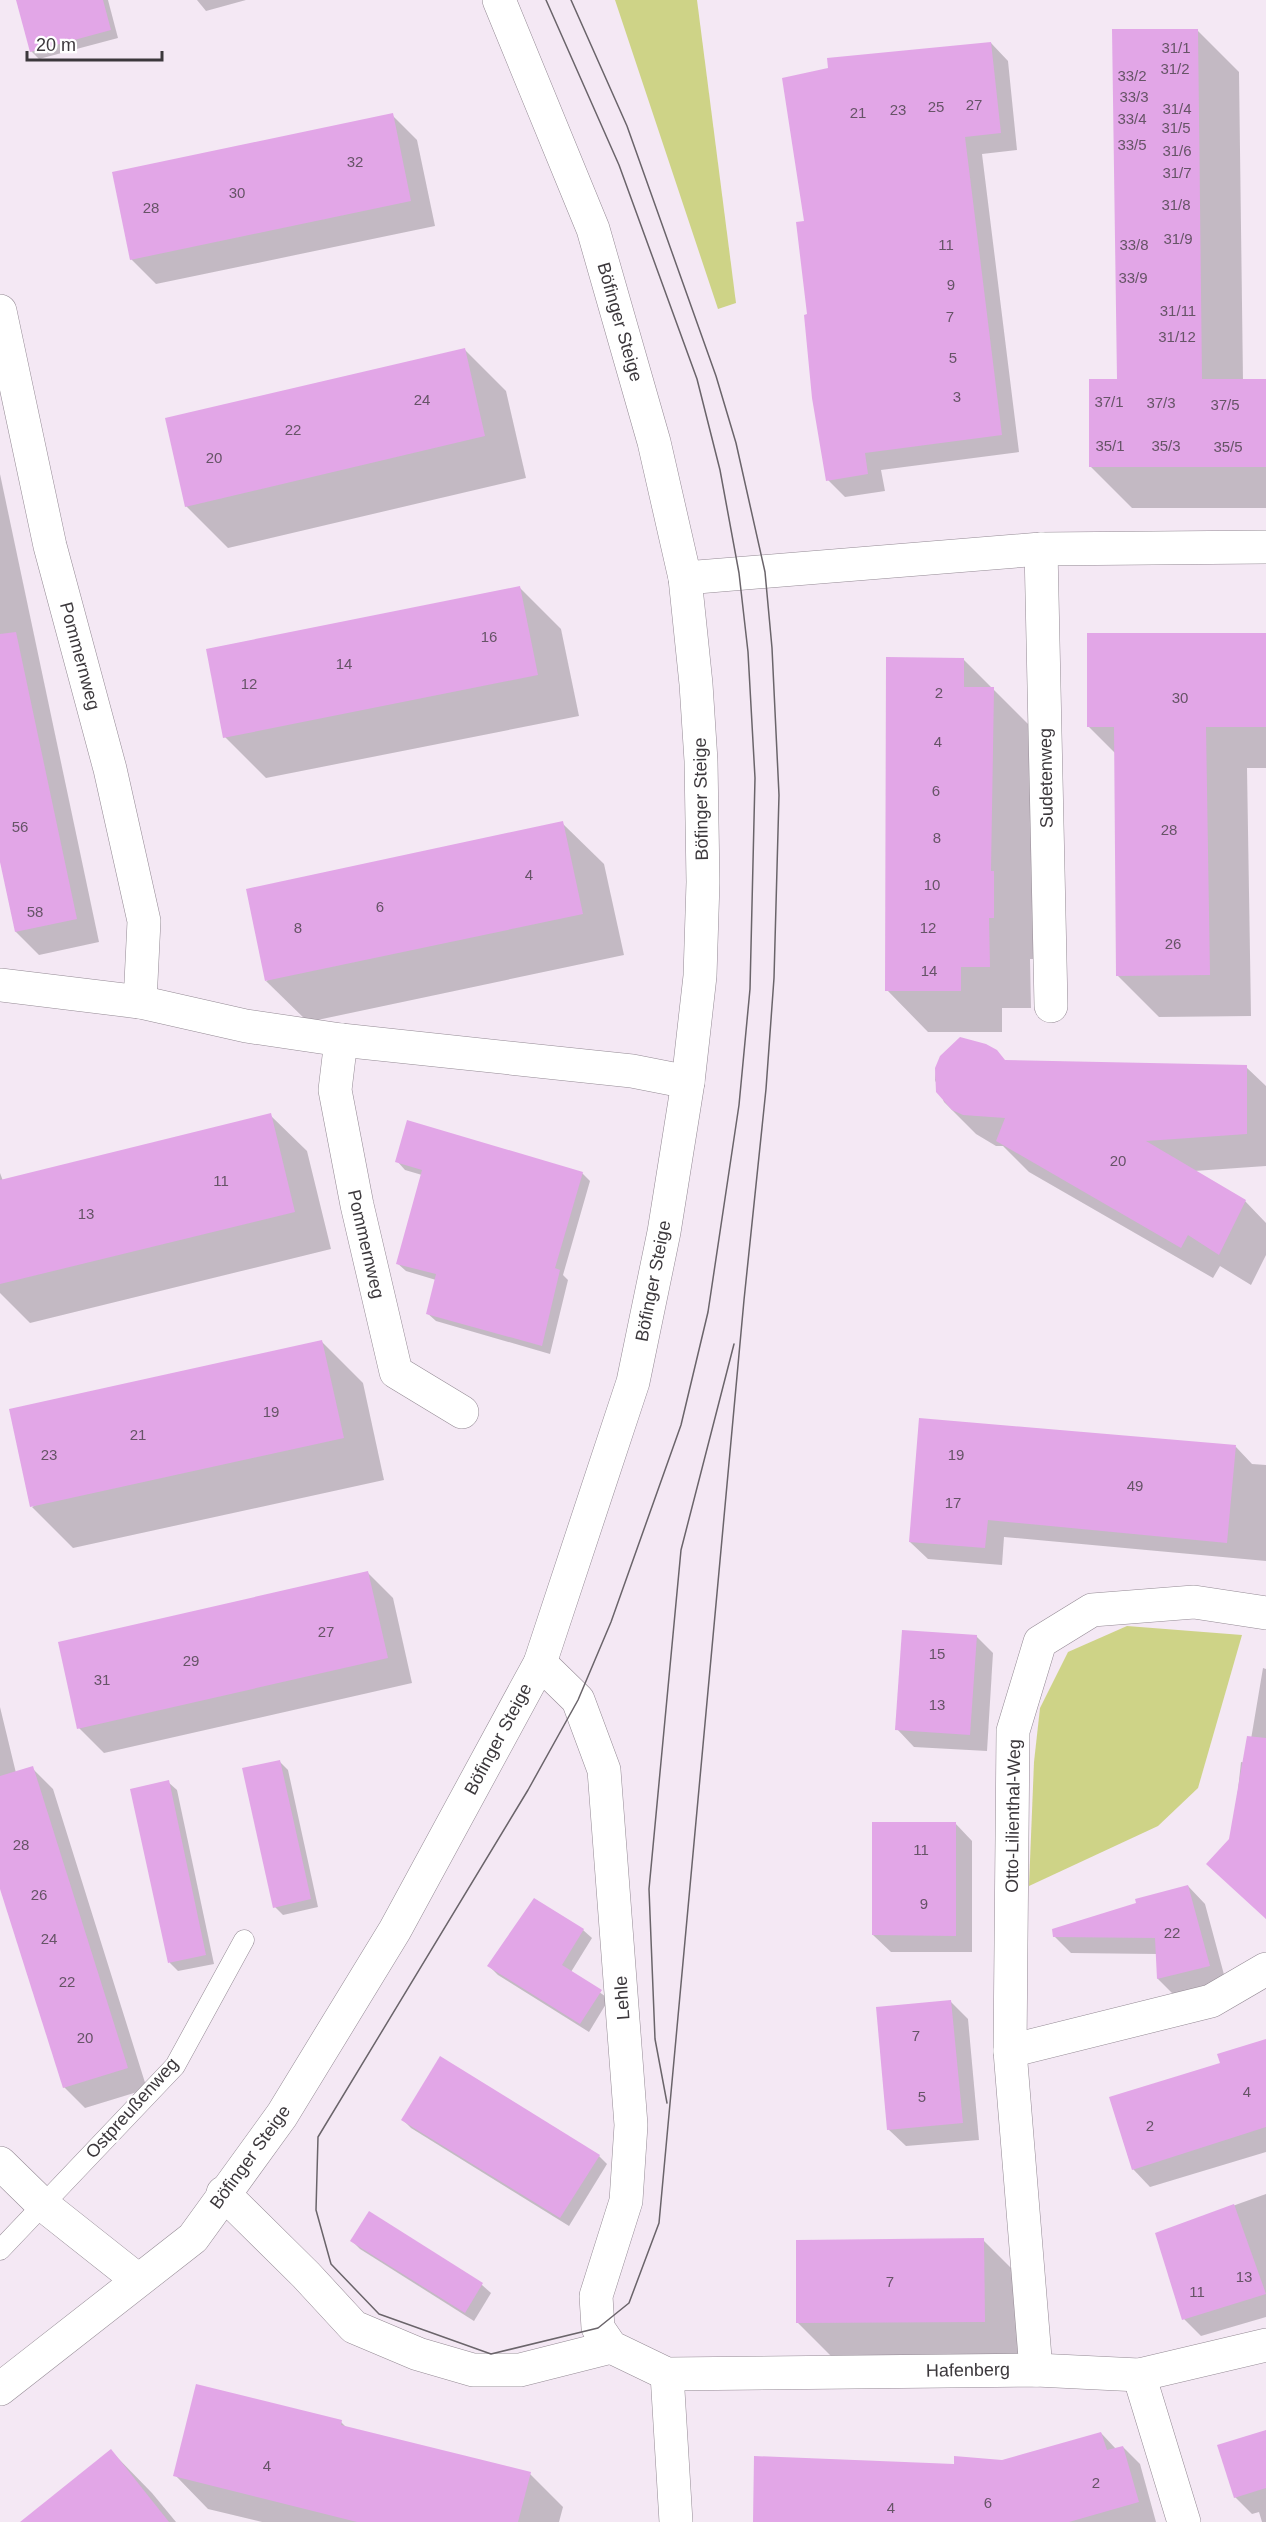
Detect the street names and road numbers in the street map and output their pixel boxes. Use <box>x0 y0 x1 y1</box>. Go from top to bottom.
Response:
street label: Böfinger Steige <box>593 260 647 384</box>
street label: Pommernweg <box>56 600 104 712</box>
street label: Sudetenweg <box>1035 728 1057 828</box>
street label: Böfinger Steige <box>690 737 712 861</box>
street label: Pommernweg <box>344 1188 388 1300</box>
street label: Böfinger Steige <box>631 1219 675 1343</box>
street label: Böfinger Steige <box>460 1680 536 1798</box>
street label: Otto-Lilienthal-Weg <box>1002 1739 1024 1893</box>
street label: Lehle <box>610 1975 634 2021</box>
street label: Ostpreußenweg <box>82 2054 182 2162</box>
street label: Böfinger Steige <box>206 2101 294 2213</box>
street label: Hafenberg <box>926 2359 1010 2381</box>

